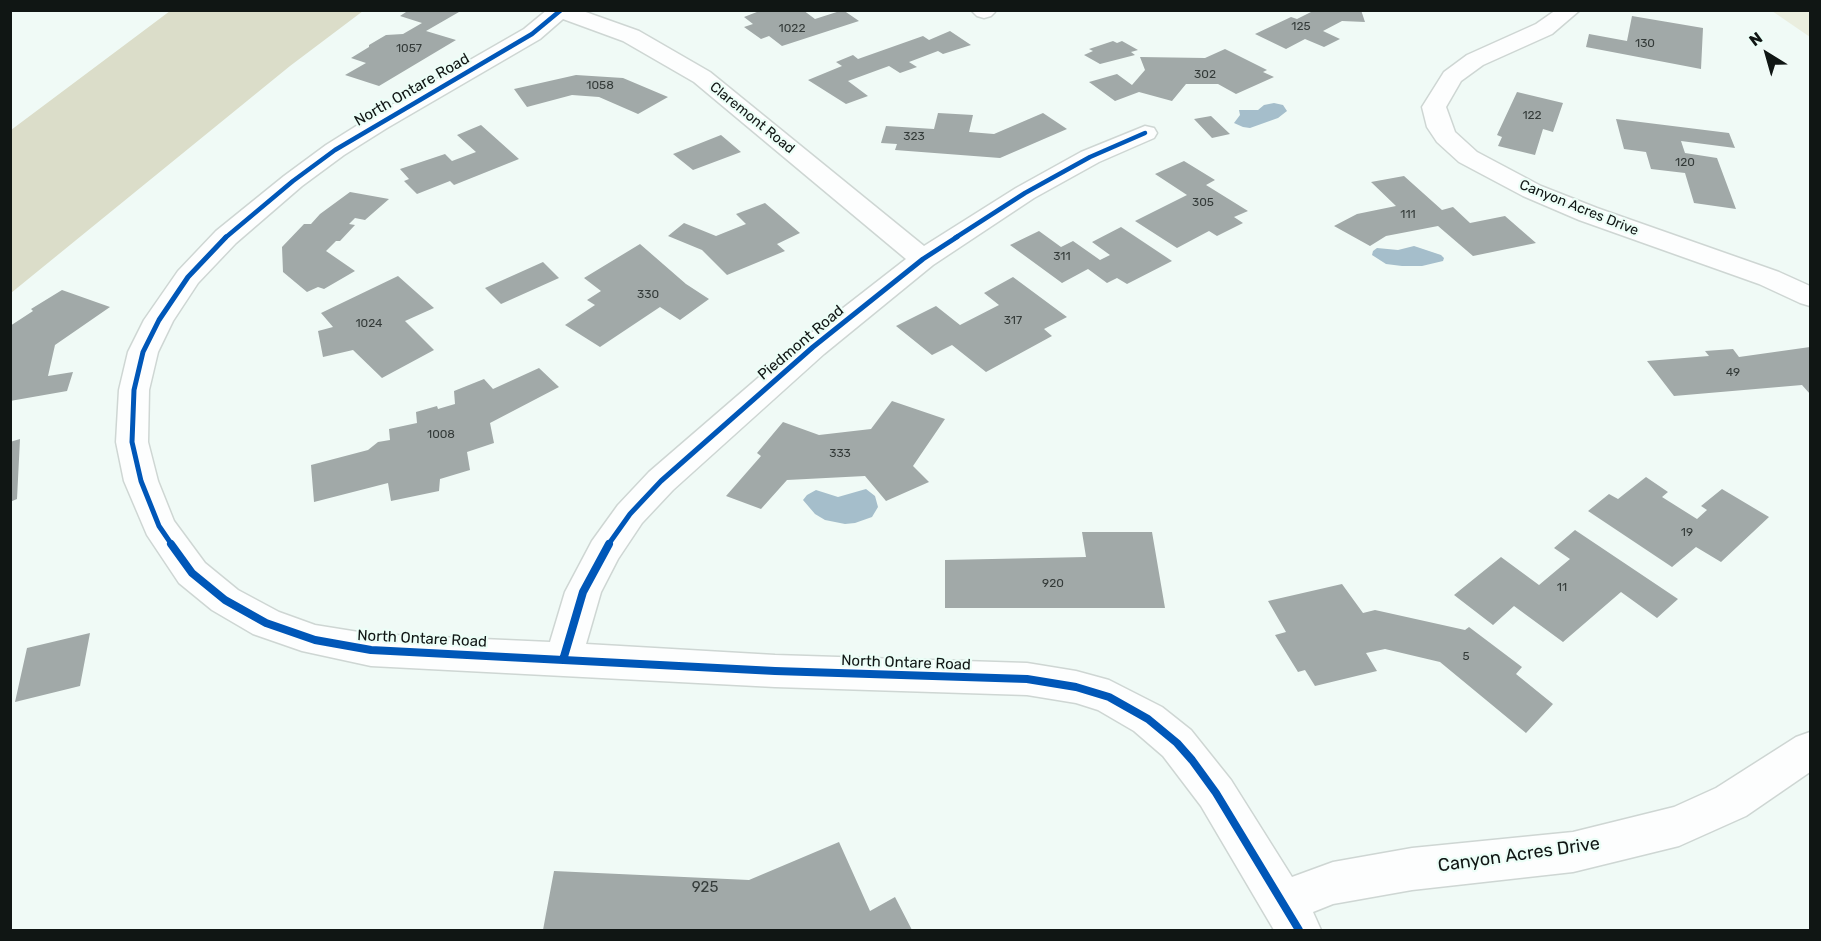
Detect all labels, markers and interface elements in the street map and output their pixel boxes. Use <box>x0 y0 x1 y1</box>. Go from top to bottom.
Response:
house number: 125 <box>1291 20 1311 34</box>
house number: 1022 <box>779 22 805 36</box>
north arrow <box>1737 24 1797 84</box>
text: N <box>1746 28 1766 50</box>
house number: 130 <box>1635 37 1655 51</box>
house number: 1057 <box>396 42 422 56</box>
street label: North Ontare Road <box>351 50 473 130</box>
house number: 302 <box>1194 68 1216 82</box>
house number: 1058 <box>586 79 614 93</box>
street label: Claremont Road <box>706 79 798 157</box>
house number: 122 <box>1522 109 1542 123</box>
house number: 323 <box>903 130 925 144</box>
house number: 120 <box>1675 156 1695 170</box>
street label: Canyon Acres Drive <box>1517 176 1641 240</box>
house number: 305 <box>1192 196 1214 210</box>
house number: 111 <box>1400 208 1416 222</box>
house number: 311 <box>1053 250 1071 264</box>
house number: 330 <box>637 288 659 302</box>
street label: Piedmont Road <box>754 302 848 384</box>
house number: 317 <box>1004 314 1022 328</box>
house number: 1024 <box>355 317 383 331</box>
house number: 49 <box>1726 366 1740 380</box>
house number: 1008 <box>427 428 455 442</box>
house number: 333 <box>829 447 851 461</box>
house number: 19 <box>1681 526 1693 540</box>
house number: 920 <box>1042 577 1064 591</box>
house number: 11 <box>1557 581 1567 595</box>
street label: North Ontare Road <box>357 627 487 651</box>
house number: 5 <box>1462 650 1470 664</box>
street label: North Ontare Road <box>841 652 971 674</box>
street label: Canyon Acres Drive <box>1437 833 1601 877</box>
house number: 925 <box>692 879 718 897</box>

